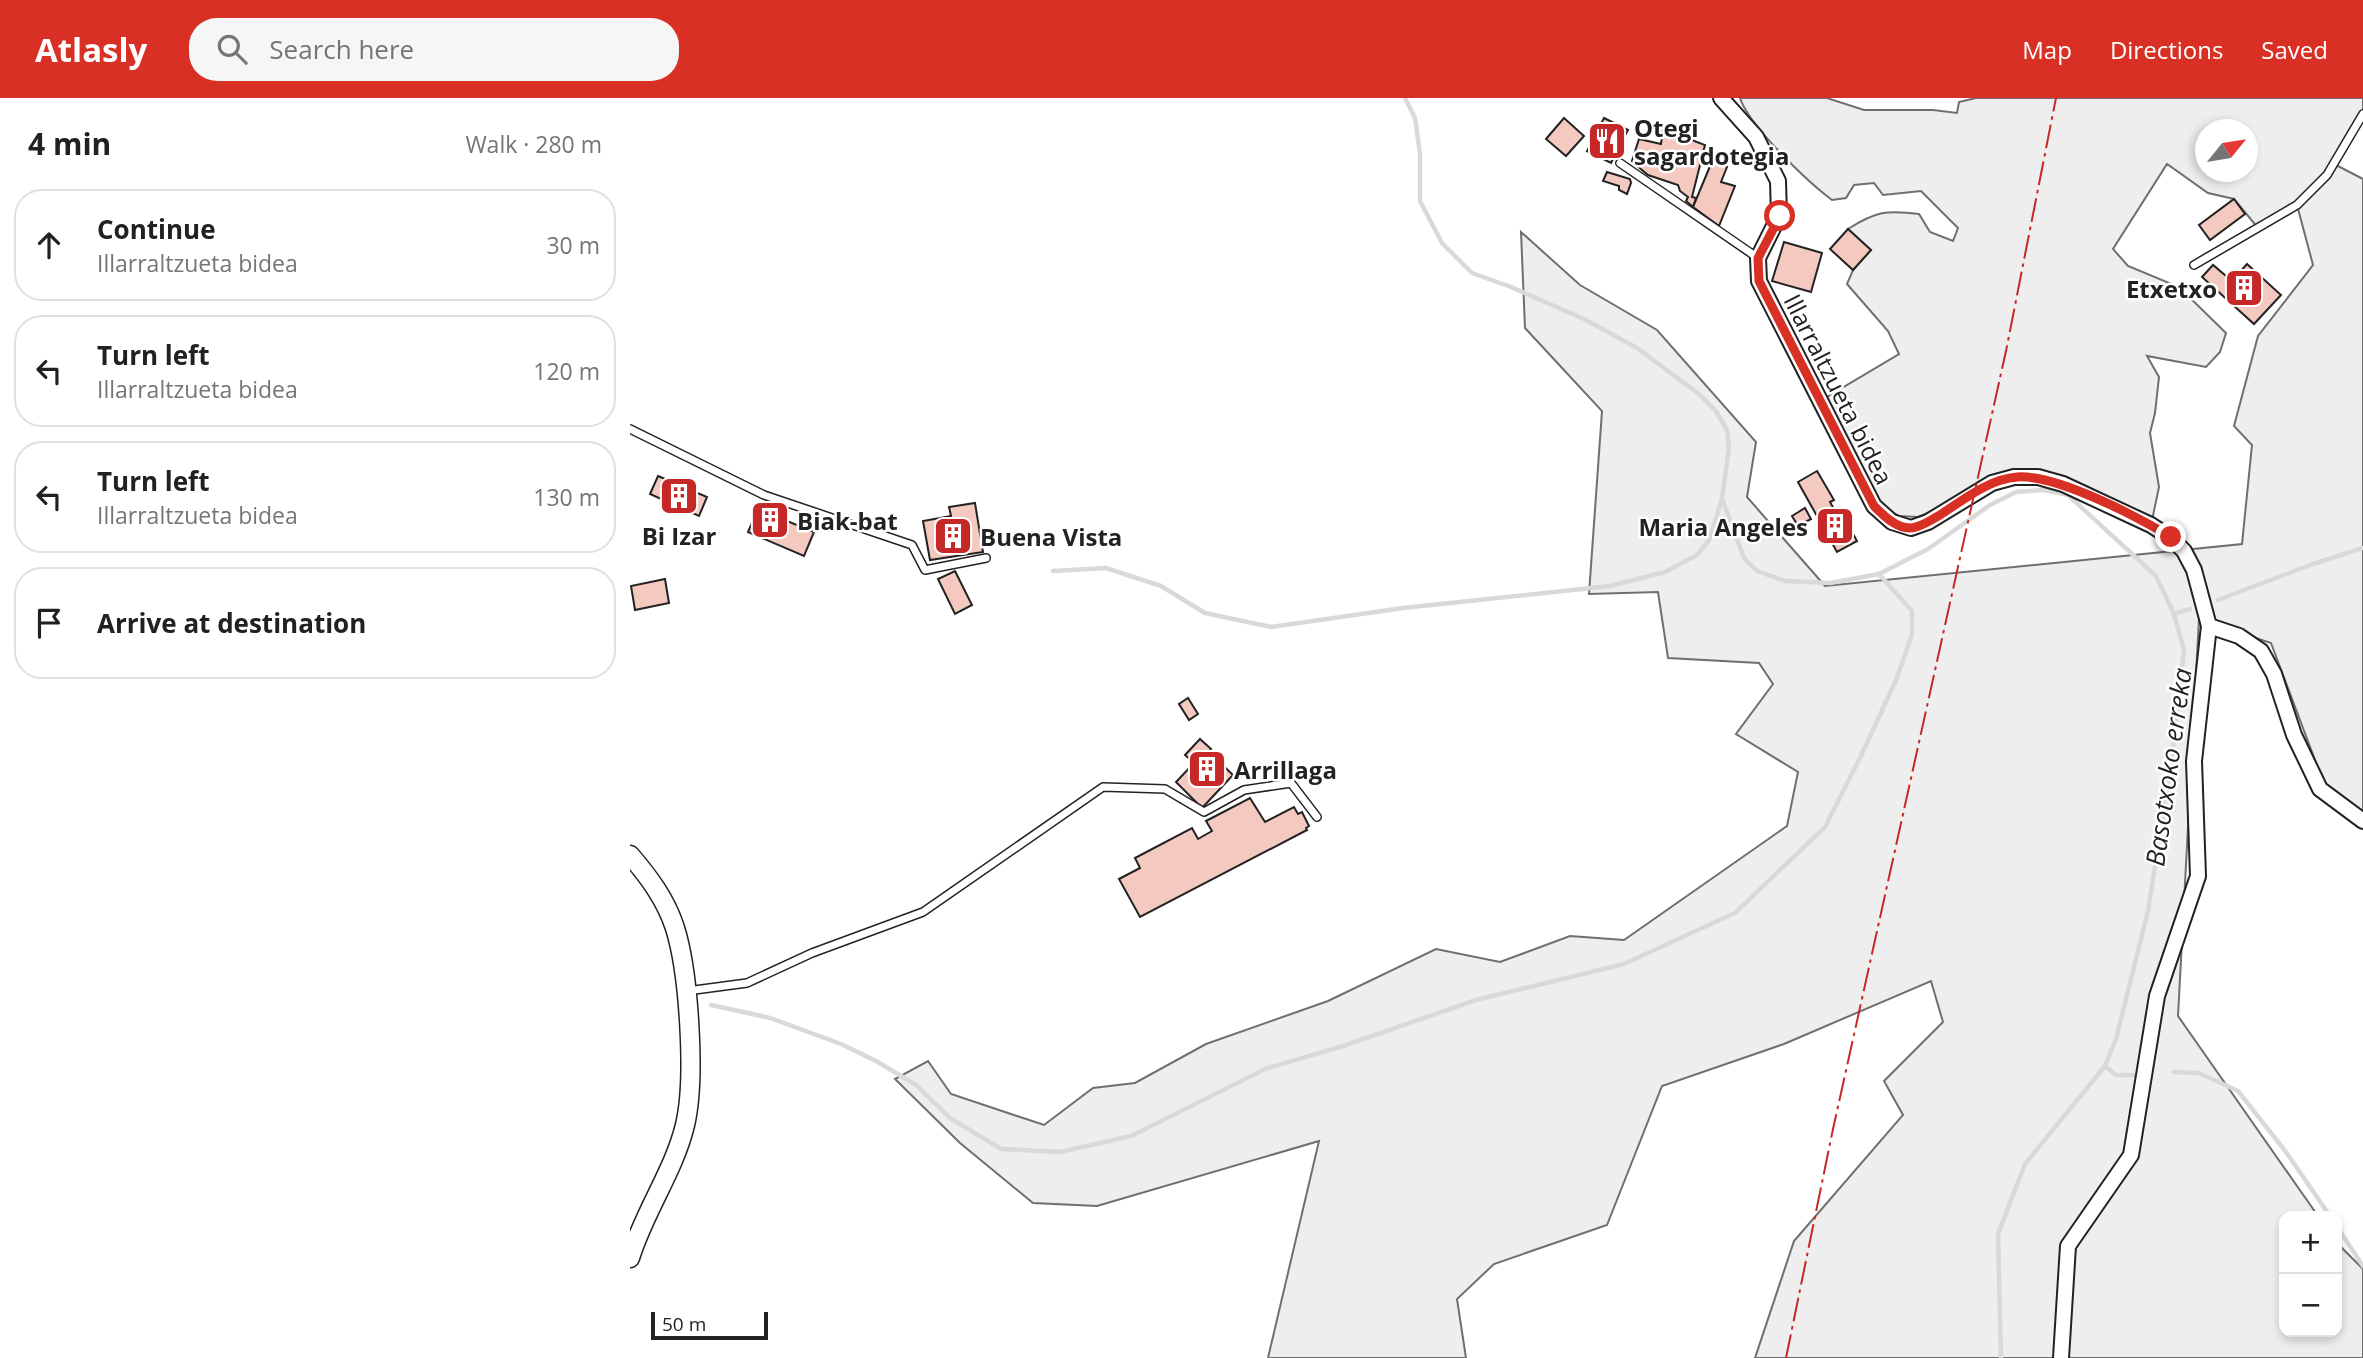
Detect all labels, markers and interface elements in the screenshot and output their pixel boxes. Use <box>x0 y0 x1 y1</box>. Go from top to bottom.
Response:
search box <box>189 18 679 81</box>
text: Atlasly <box>35 27 147 72</box>
icon: search <box>213 30 251 68</box>
text: Search here <box>269 31 414 67</box>
text: Map <box>2022 33 2072 66</box>
text: Directions <box>2110 33 2223 66</box>
text: Saved <box>2261 33 2328 66</box>
place label: Otegi sagardotegia <box>1634 111 1789 172</box>
north arrow <box>2195 119 2258 182</box>
restaurant icon: Otegi sagardotegia <box>1586 120 1628 162</box>
text: 4 min <box>28 123 111 164</box>
text: Walk · 280 m <box>465 128 602 160</box>
route start <box>1764 200 1795 231</box>
text: Continue <box>97 211 216 247</box>
icon: ahead <box>30 226 68 264</box>
text: 30 m <box>546 229 600 261</box>
text: Illarraltzueta bidea <box>97 247 298 279</box>
building icon: Etxetxo <box>2223 267 2265 309</box>
place label: Etxetxo <box>2126 272 2217 305</box>
street label: Illarraltzueta bidea <box>1777 288 1901 490</box>
text: Turn left <box>97 337 209 373</box>
icon: left <box>30 352 68 390</box>
text: 120 m <box>533 355 600 387</box>
text: Illarraltzueta bidea <box>97 373 298 405</box>
text: Turn left <box>97 463 209 499</box>
building icon: Bi Izar <box>658 475 700 517</box>
icon: left <box>30 478 68 516</box>
text: 130 m <box>533 481 600 513</box>
text: Illarraltzueta bidea <box>97 499 298 531</box>
building icon: Biak-bat <box>749 499 791 541</box>
place label: Biak-bat <box>797 504 898 537</box>
building icon: Maria Angeles <box>1814 505 1856 547</box>
place label: Maria Angeles <box>1638 510 1808 543</box>
building icon: Buena Vista <box>932 515 974 557</box>
place label: Bi Izar <box>642 519 716 552</box>
place label: Buena Vista <box>980 520 1122 553</box>
route end <box>2155 521 2186 552</box>
icon: arrive <box>30 604 68 642</box>
text: Arrive at destination <box>97 605 366 641</box>
water label: Basotxoko erreka <box>2136 665 2200 868</box>
building icon: Arrillaga <box>1186 748 1228 790</box>
place label: Arrillaga <box>1234 753 1337 786</box>
map controls <box>2279 1211 2342 1337</box>
button: + <box>2279 1211 2342 1274</box>
button: − <box>2279 1274 2342 1337</box>
scale bar <box>651 1309 768 1341</box>
text: 50 m <box>662 1311 706 1337</box>

